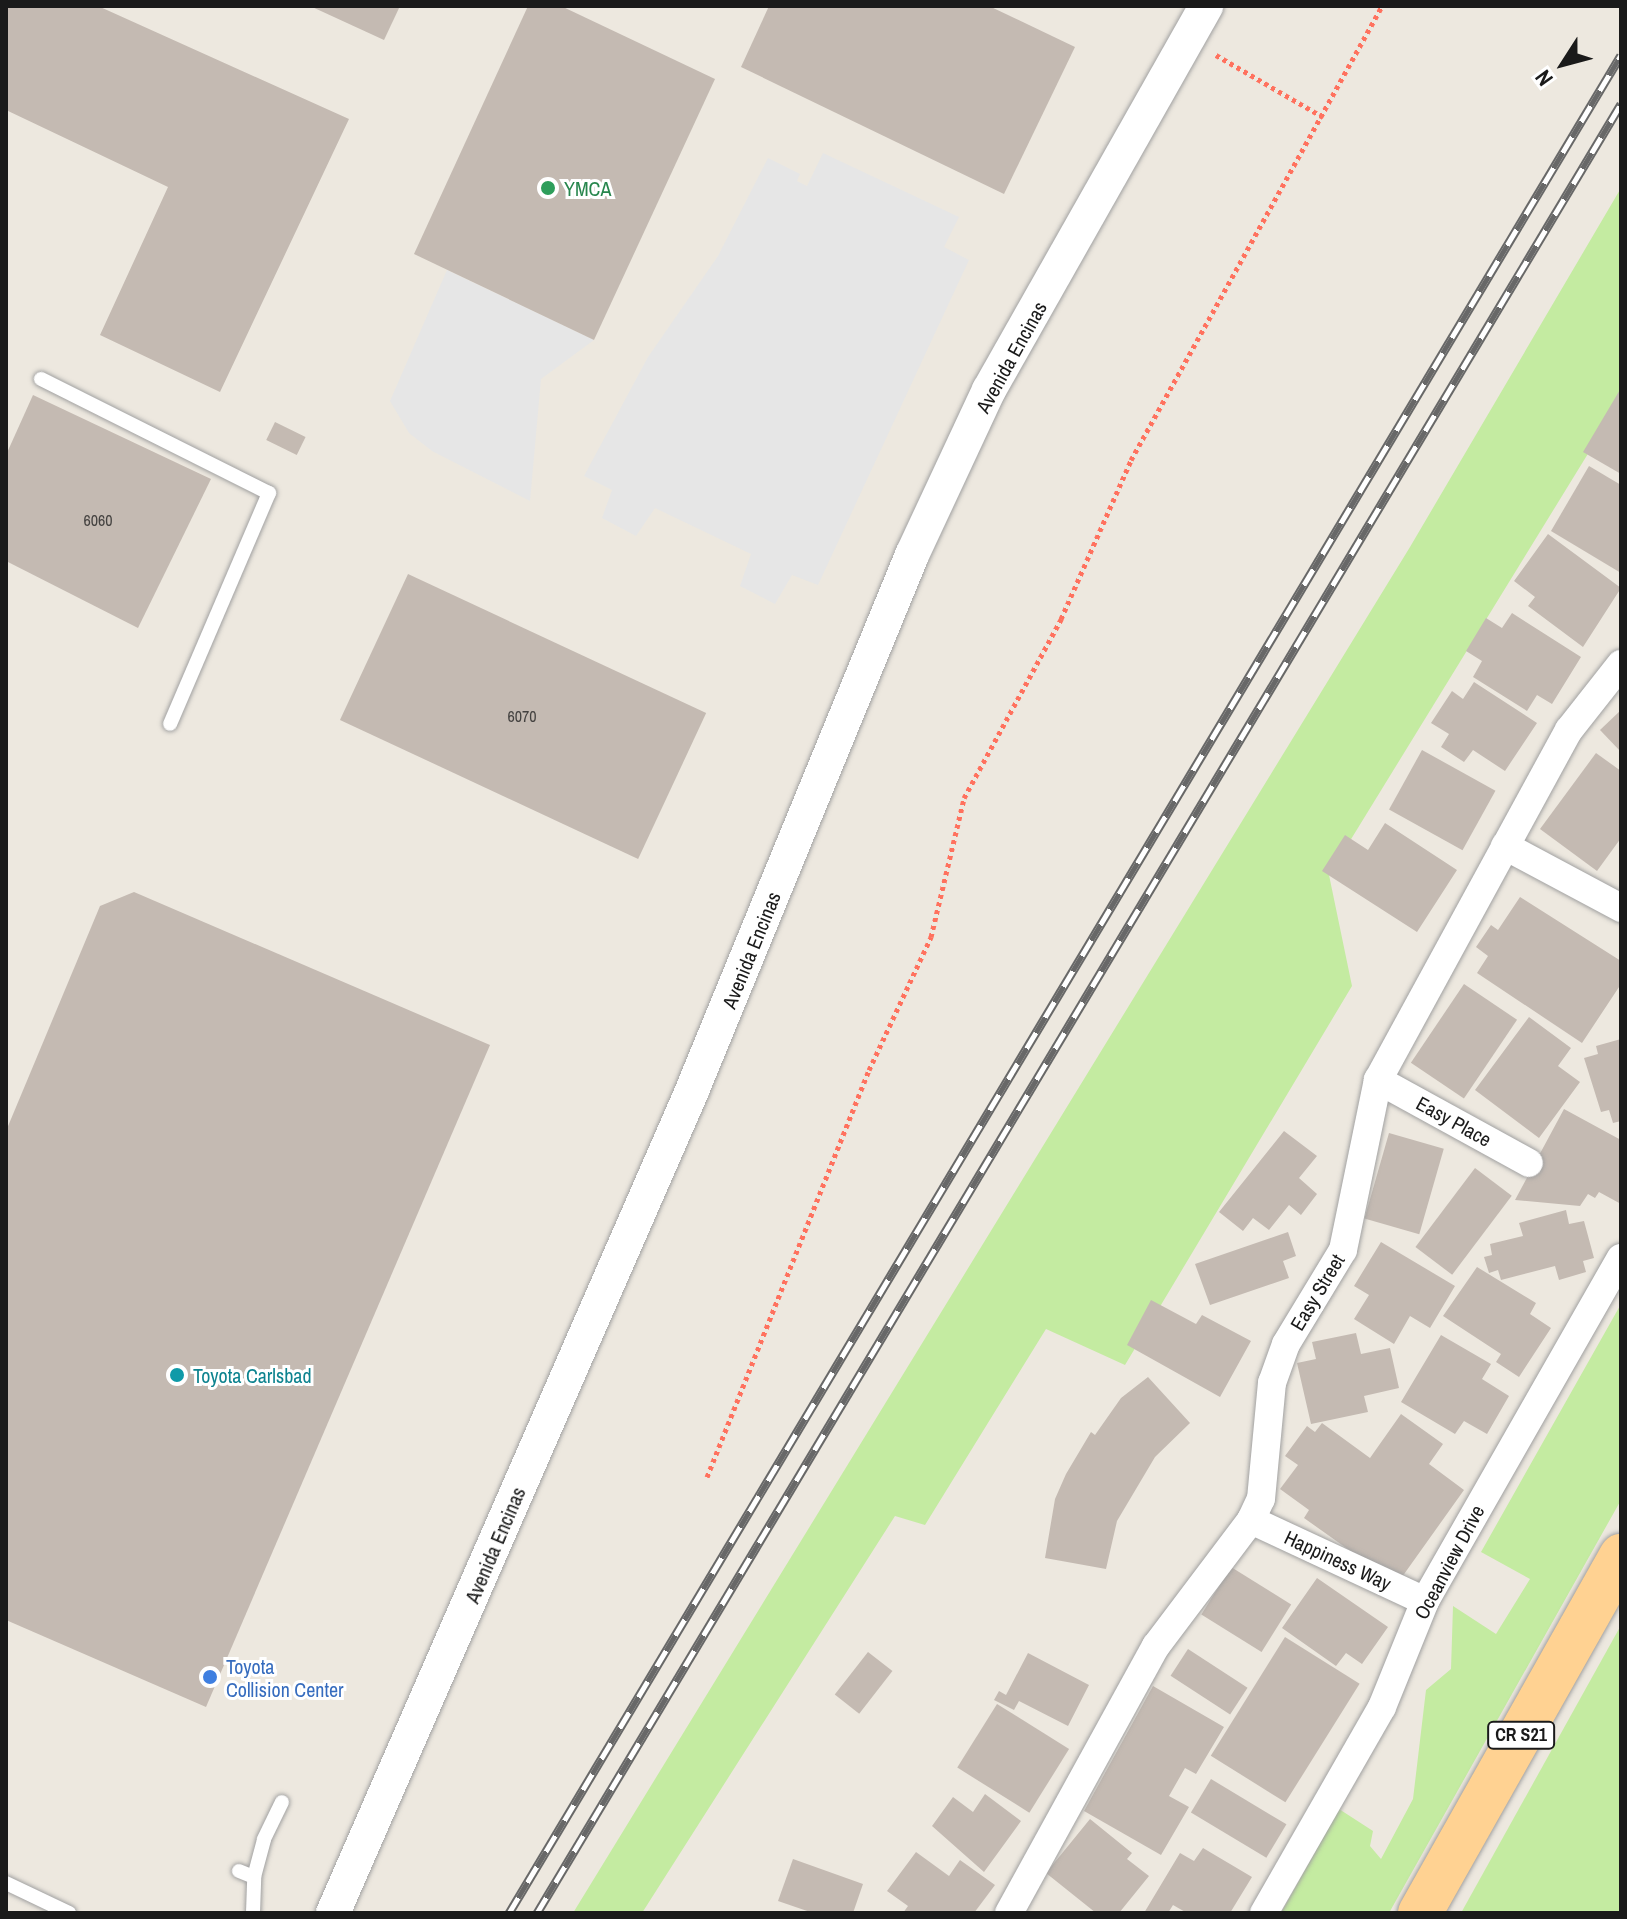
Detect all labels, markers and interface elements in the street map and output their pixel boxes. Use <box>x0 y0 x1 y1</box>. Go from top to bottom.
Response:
north arrow <box>1523 24 1603 104</box>
text: N <box>1528 64 1560 92</box>
place label: YMCA <box>564 176 611 200</box>
marker: YMCA <box>539 179 557 197</box>
street label: Avenida Encinas <box>971 297 1051 417</box>
house number: 6060 <box>83 510 113 530</box>
house number: 6070 <box>507 706 537 726</box>
street label: Avenida Encinas <box>717 888 785 1012</box>
street label: Easy Place <box>1412 1091 1496 1151</box>
street label: Easy Street <box>1285 1249 1349 1335</box>
place label: Toyota Carlsbad <box>193 1363 311 1387</box>
marker: Toyota Carlsbad <box>168 1366 186 1384</box>
street label: Avenida Encinas <box>460 1483 530 1607</box>
street label: Oceanview Drive <box>1409 1501 1489 1623</box>
street label: Happiness Way <box>1281 1525 1395 1595</box>
place label: Toyota Collision Center <box>226 1654 344 1701</box>
marker: Toyota Collision Center <box>201 1668 219 1686</box>
road number: CR S21 <box>1487 1721 1555 1749</box>

